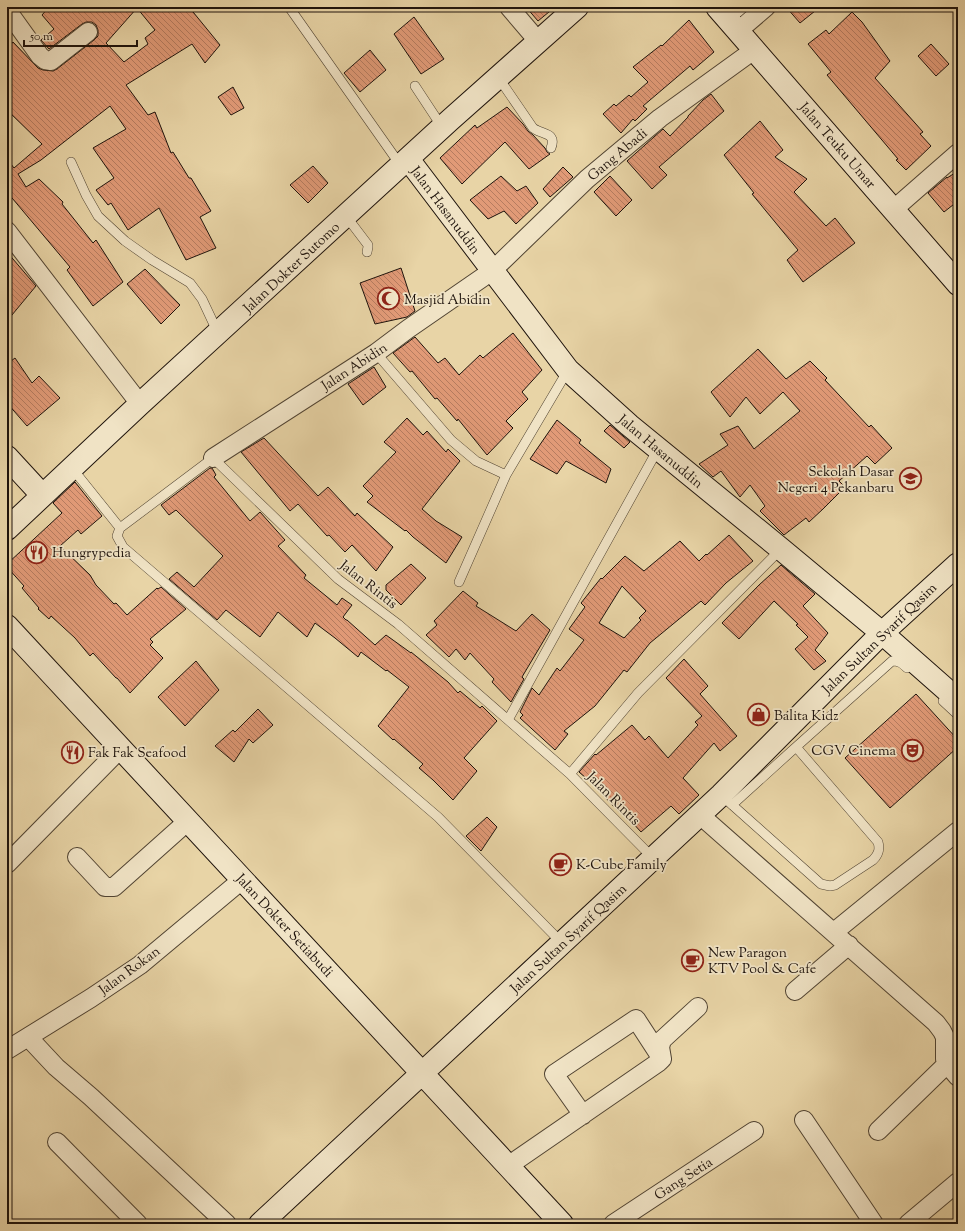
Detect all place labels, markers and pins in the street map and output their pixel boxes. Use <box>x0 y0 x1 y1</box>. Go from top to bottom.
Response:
mosque icon: Masjid Abidin <box>375 286 401 312</box>
place label: Masjid Abidin <box>404 291 491 311</box>
place label: Sekolah Dasar Negeri 4 Pekanbaru <box>778 463 895 499</box>
school or university icon: Sekolah Dasar Negeri 4 Pekanbaru <box>897 466 923 492</box>
restaurant icon: Hungrypedia <box>24 539 50 565</box>
place label: Hungrypedia <box>52 544 132 564</box>
shop icon: Balita Kidz <box>745 702 771 728</box>
place label: Balita Kidz <box>774 707 839 727</box>
theatre icon: CGV Cinema <box>899 737 925 763</box>
restaurant icon: Fak Fak Seafood <box>60 739 86 765</box>
place label: CGV Cinema <box>811 742 897 762</box>
place label: Fak Fak Seafood <box>88 744 186 764</box>
cafe icon: K-Cube Family <box>548 851 574 877</box>
place label: K-Cube Family <box>576 856 667 876</box>
place label: New Paragon KTV Pool & Cafe <box>708 944 816 980</box>
cafe icon: New Paragon KTV Pool & Cafe <box>679 947 705 973</box>

